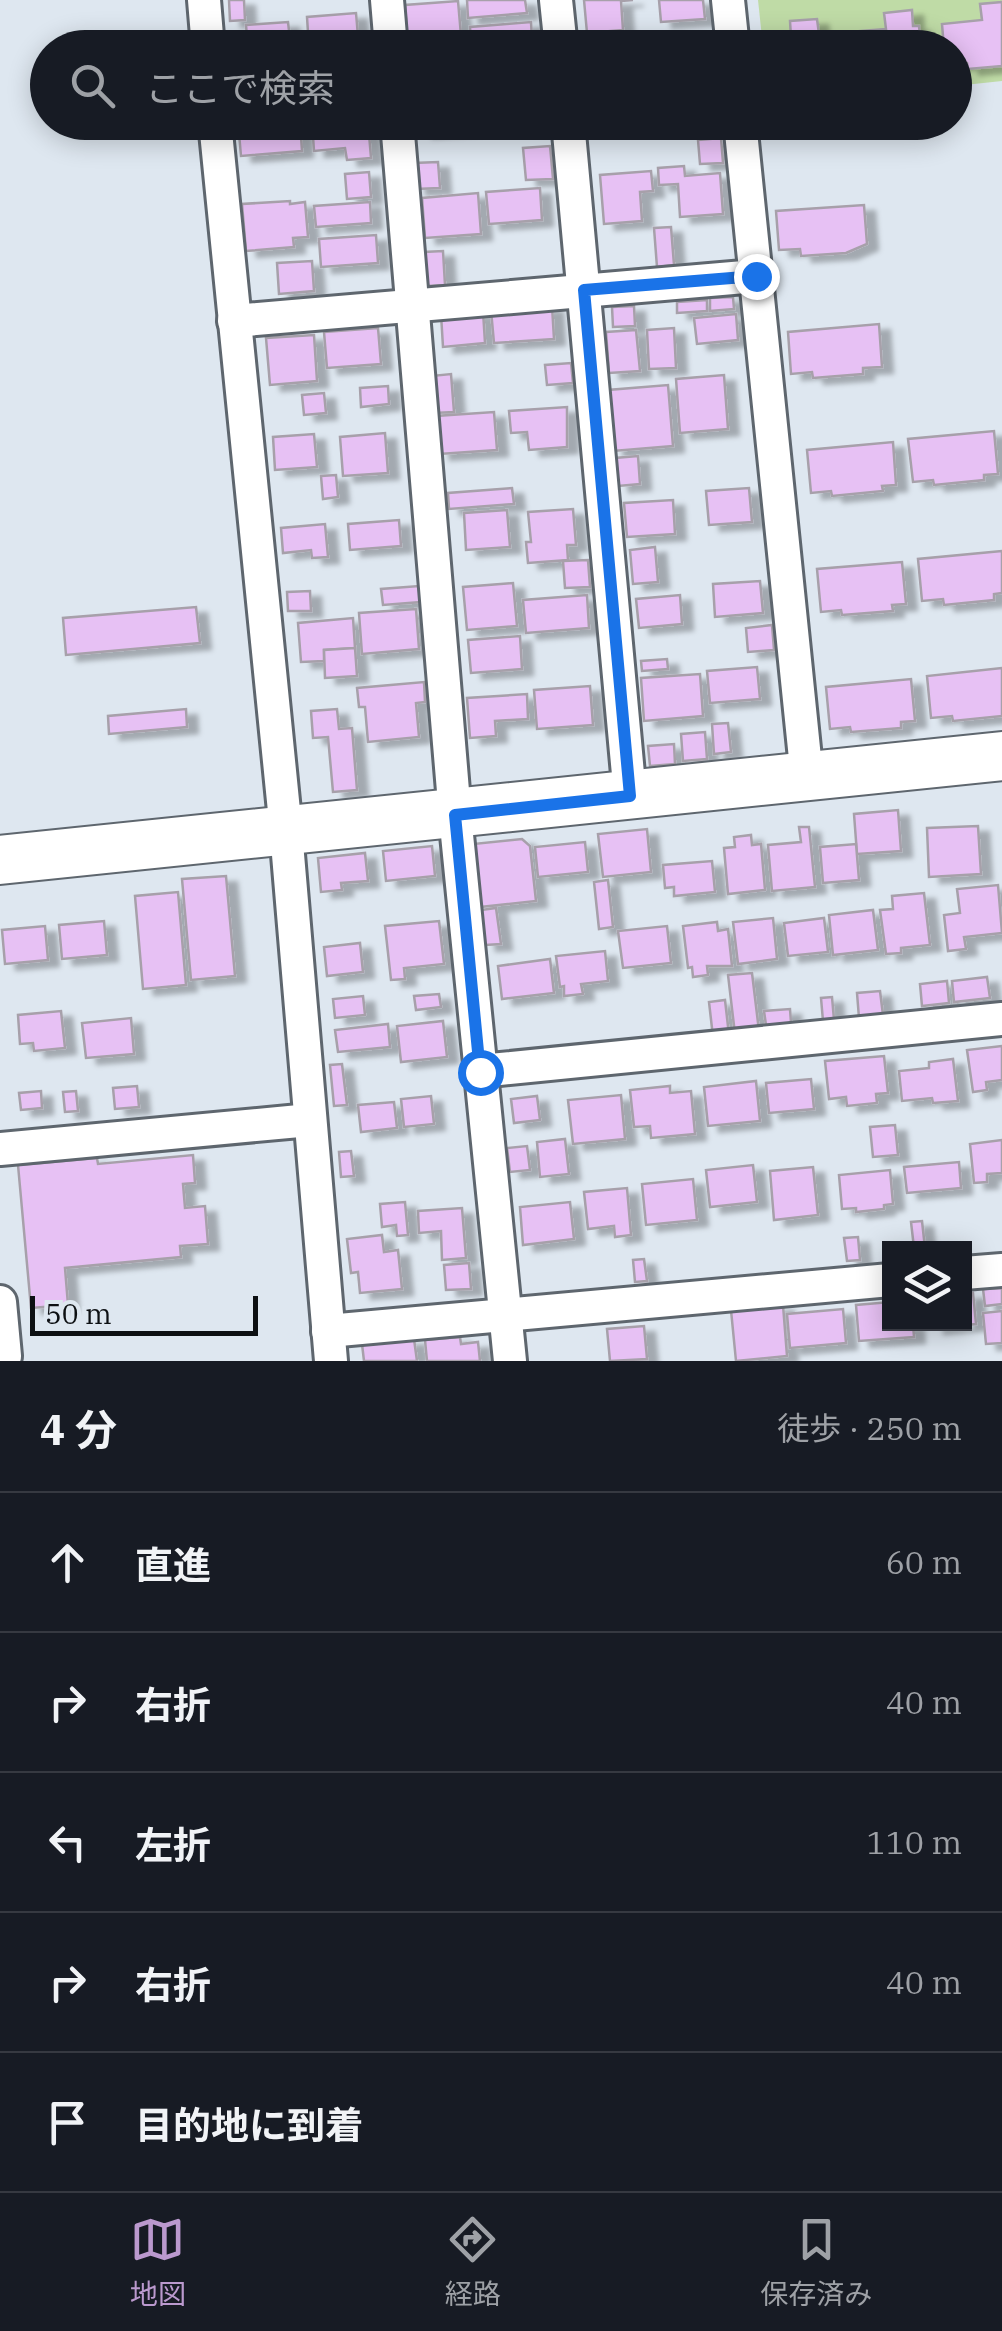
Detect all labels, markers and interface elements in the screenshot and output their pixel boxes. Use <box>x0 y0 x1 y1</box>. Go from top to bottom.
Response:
search box <box>30 30 972 140</box>
icon: search <box>65 58 120 113</box>
text: ここで検索 <box>145 63 335 112</box>
route end <box>734 254 780 300</box>
route start <box>458 1050 504 1096</box>
map controls <box>882 1241 972 1331</box>
button: layers <box>882 1241 972 1331</box>
scale bar <box>30 1291 258 1336</box>
text: 50 m <box>45 1295 112 1332</box>
text: 4 分 <box>40 1402 117 1457</box>
text: 徒歩 · 250 m <box>777 1407 962 1449</box>
icon: ahead <box>40 1535 95 1590</box>
text: 直進 <box>135 1540 211 1589</box>
text: 60 m <box>886 1541 962 1583</box>
icon: right <box>40 1675 95 1730</box>
text: 右折 <box>135 1680 211 1729</box>
text: 40 m <box>886 1681 962 1723</box>
icon: left <box>40 1815 95 1870</box>
text: 左折 <box>135 1820 211 1869</box>
text: 110 m <box>866 1821 962 1863</box>
icon: right <box>40 1955 95 2010</box>
text: 右折 <box>135 1960 211 2009</box>
text: 40 m <box>886 1961 962 2003</box>
icon: arrive <box>40 2095 95 2150</box>
text: 目的地に到着 <box>135 2100 363 2149</box>
tab: 地図 <box>130 2212 186 2312</box>
tab: 経路 <box>445 2212 501 2312</box>
tab: 保存済み <box>760 2212 872 2312</box>

